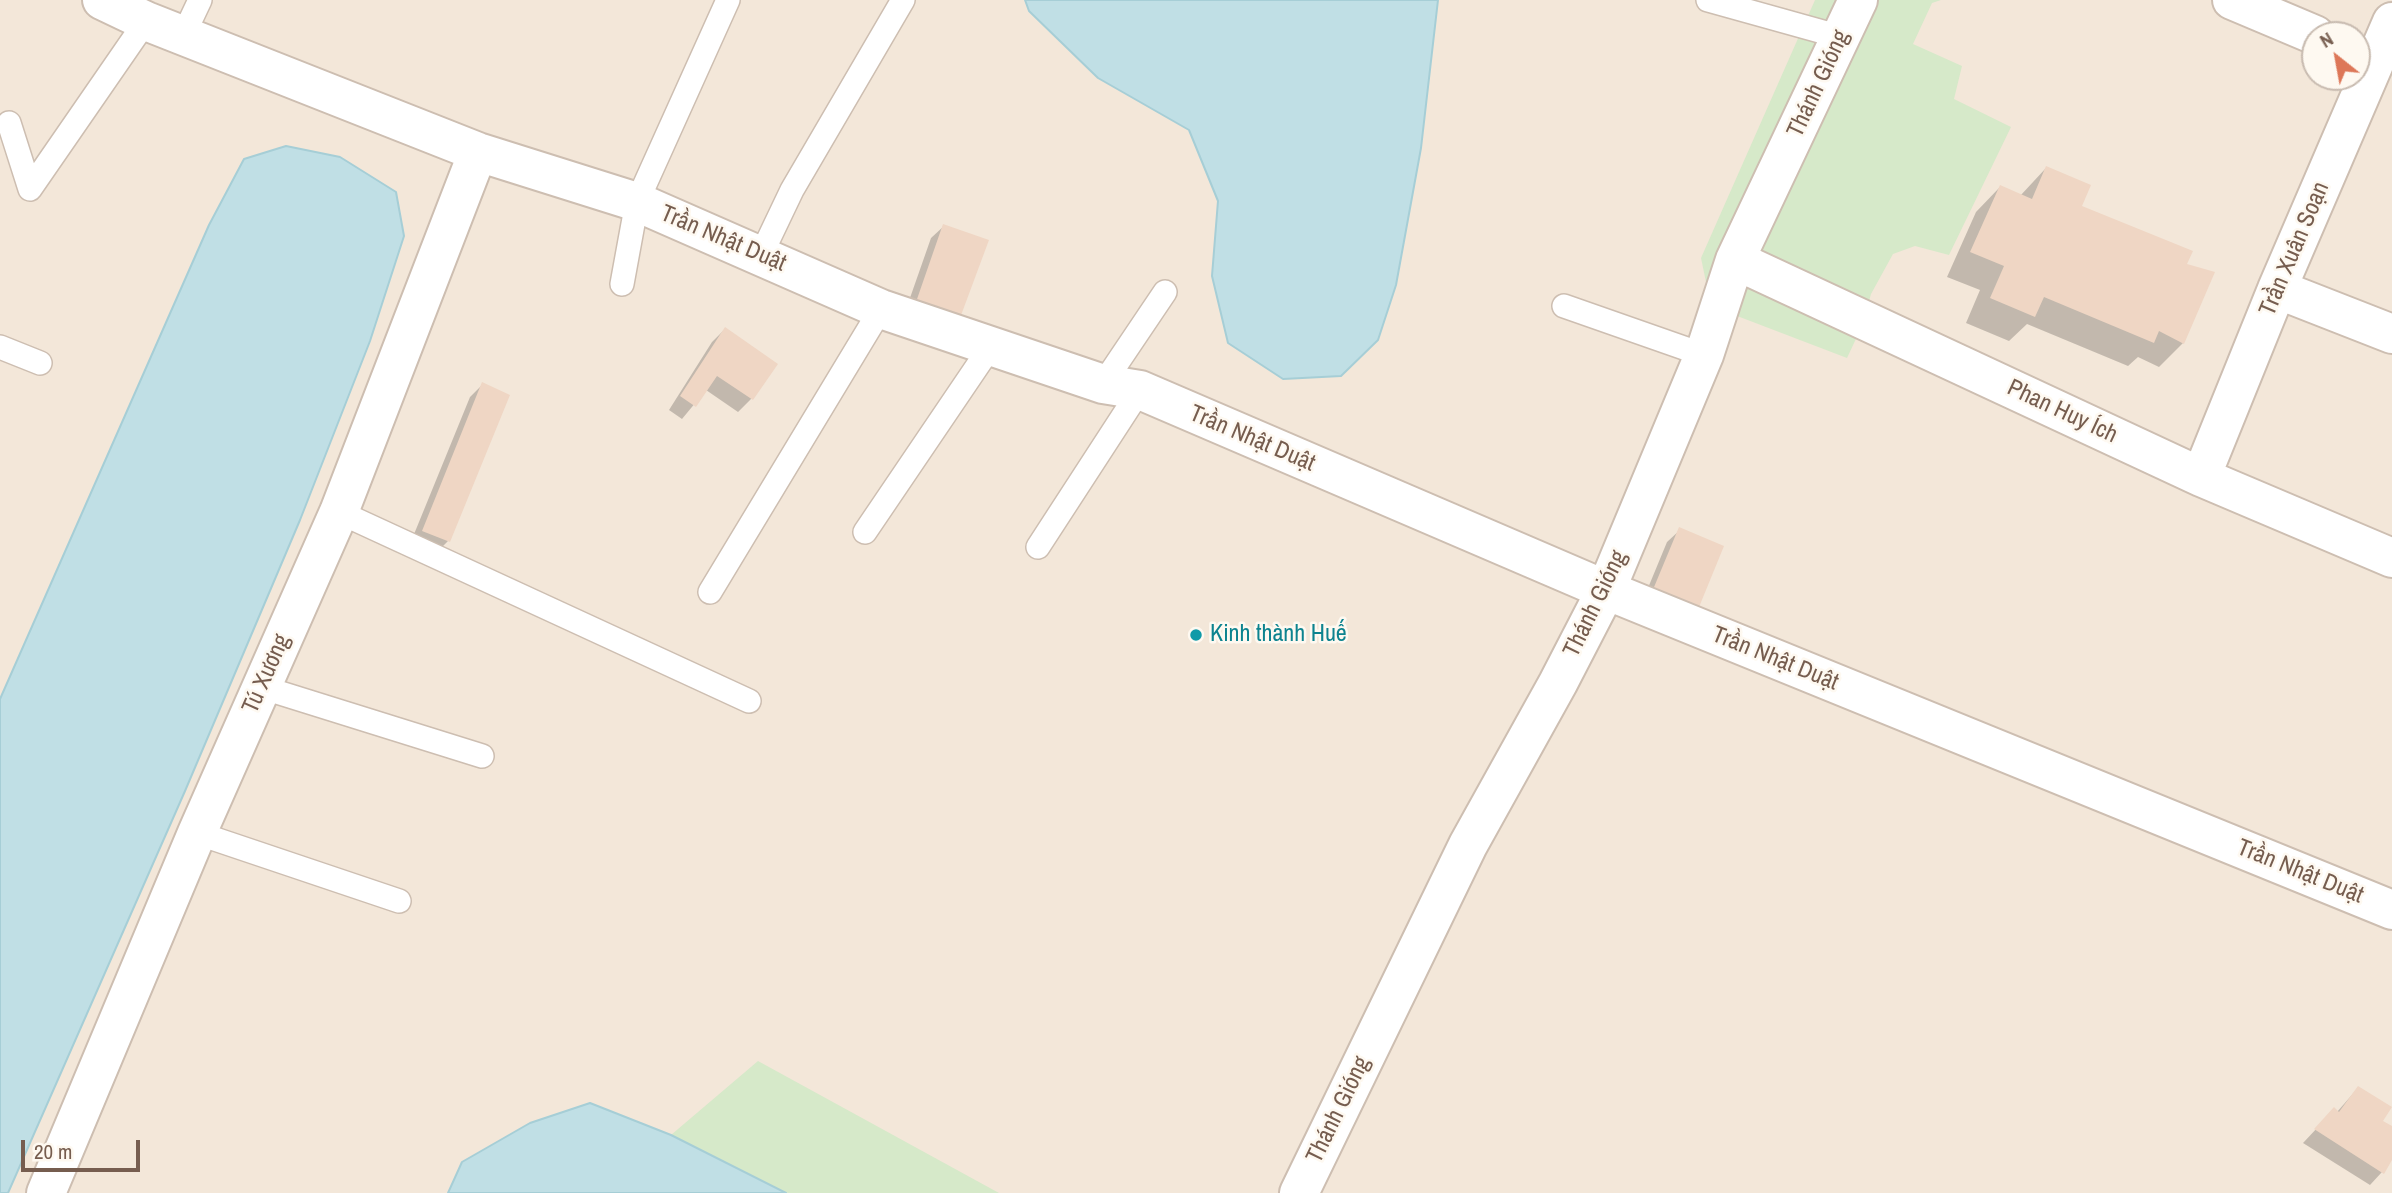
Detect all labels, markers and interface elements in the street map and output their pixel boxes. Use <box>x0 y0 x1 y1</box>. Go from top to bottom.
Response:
north arrow <box>2301 21 2371 91</box>
street label: Thánh Gióng <box>1782 26 1856 142</box>
text: N <box>2315 26 2338 54</box>
street label: Trần Xuân Soạn <box>2254 178 2336 320</box>
street label: Trần Nhật Duật <box>656 200 790 278</box>
street label: Phan Huy Ích <box>2002 374 2122 450</box>
street label: Trần Nhật Duật <box>1185 400 1319 478</box>
street label: Thánh Gióng <box>1558 546 1634 662</box>
place label: Kinh thành Huế <box>1210 621 1347 649</box>
street label: Trần Nhật Duật <box>1708 621 1842 697</box>
marker: Kinh thành Huế <box>1188 627 1204 643</box>
street label: Tú Xương <box>237 630 297 718</box>
street label: Trần Nhật Duật <box>2233 834 2367 910</box>
street label: Thánh Gióng <box>1301 1052 1377 1168</box>
scale bar <box>24 1126 144 1170</box>
text: 20 m <box>34 1137 72 1166</box>

